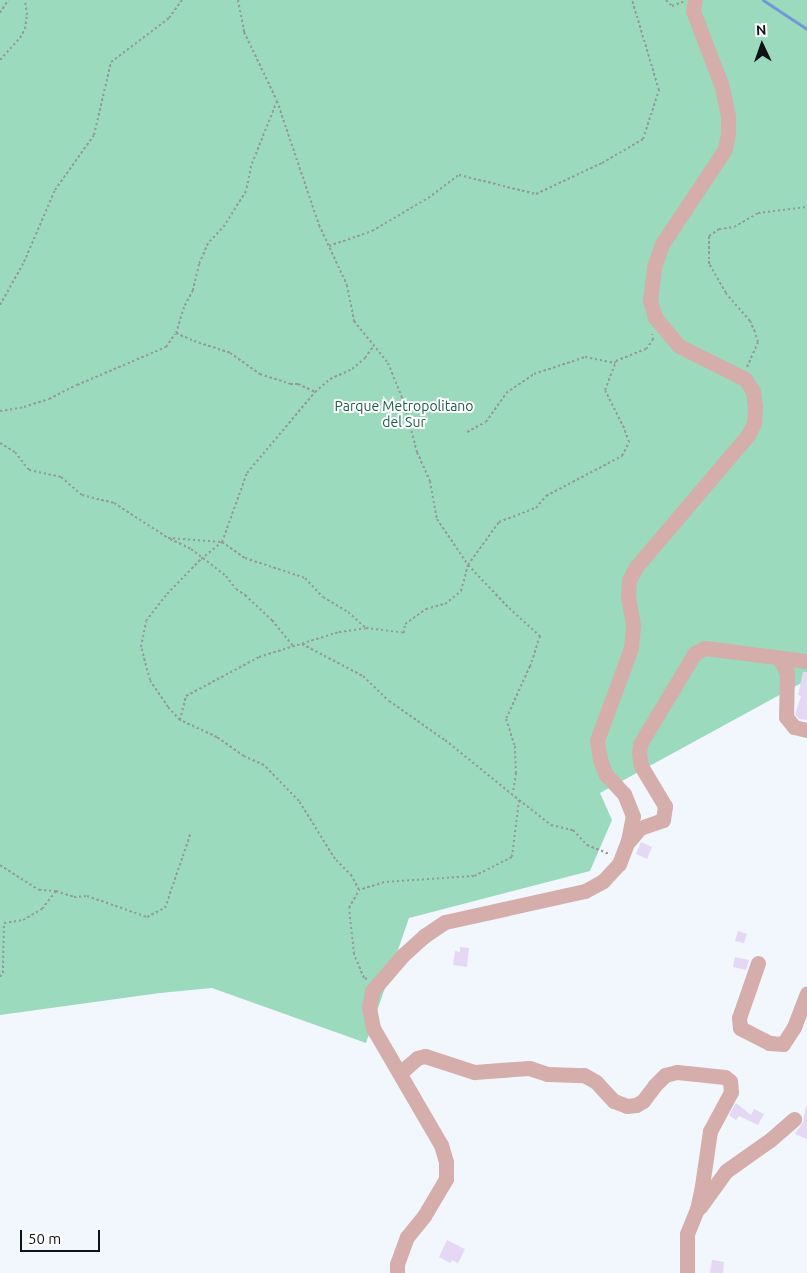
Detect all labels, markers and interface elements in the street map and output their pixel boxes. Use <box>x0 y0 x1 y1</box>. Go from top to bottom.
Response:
north arrow <box>737 20 787 70</box>
text: N <box>756 22 767 38</box>
park label: Parque Metropolitano del Sur <box>334 398 474 431</box>
scale bar <box>22 1220 102 1252</box>
text: 50 m <box>28 1230 61 1247</box>

